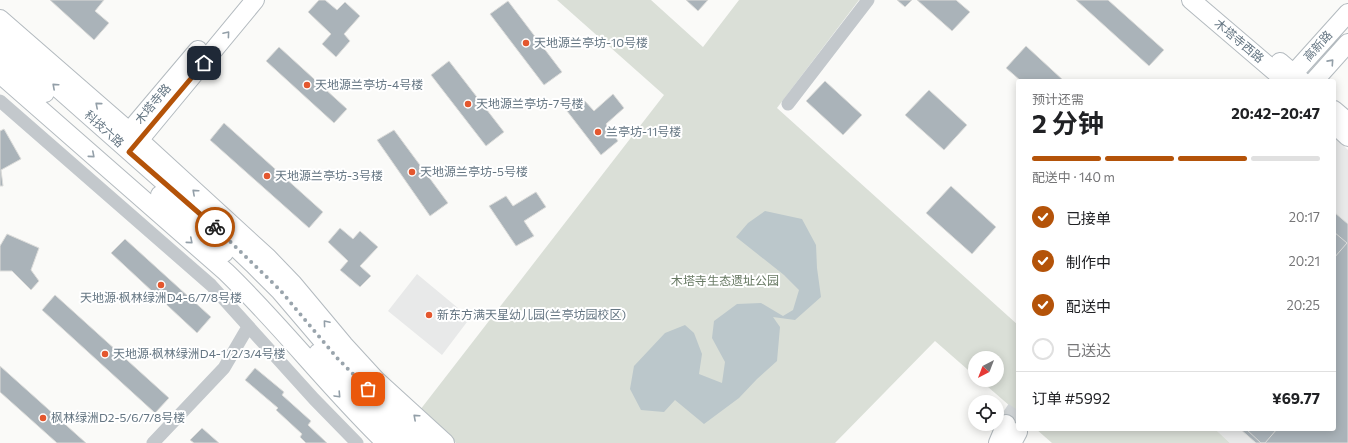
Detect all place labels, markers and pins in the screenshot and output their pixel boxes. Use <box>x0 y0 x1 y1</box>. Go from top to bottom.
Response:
place label: 天地源兰亭坊-10号楼 <box>534 35 648 49</box>
marker: 天地源兰亭坊-10号楼 <box>521 38 531 48</box>
pin <box>187 46 221 80</box>
place label: 天地源兰亭坊-4号楼 <box>315 77 423 91</box>
marker: 天地源兰亭坊-4号楼 <box>302 80 312 90</box>
place label: 天地源兰亭坊-7号楼 <box>476 96 583 110</box>
marker: 天地源兰亭坊-7号楼 <box>463 99 473 109</box>
place label: 兰亭坊-11号楼 <box>606 124 681 138</box>
marker: 兰亭坊-11号楼 <box>593 127 603 137</box>
place label: 天地源兰亭坊-5号楼 <box>420 164 528 178</box>
marker: 天地源兰亭坊-5号楼 <box>407 167 417 177</box>
place label: 天地源兰亭坊-3号楼 <box>275 168 383 182</box>
marker: 天地源兰亭坊-3号楼 <box>262 171 272 181</box>
marker: 天地源·枫林绿洲D4-6/7/8号楼 <box>156 280 166 290</box>
place label: 天地源·枫林绿洲D4-6/7/8号楼 <box>80 290 242 304</box>
place label: 新东方满天星幼儿园(兰亭坊园校区) <box>437 307 626 321</box>
marker: 新东方满天星幼儿园(兰亭坊园校区) <box>424 310 434 320</box>
place label: 天地源·枫林绿洲D4-1/2/3/4号楼 <box>113 346 286 360</box>
marker: 天地源·枫林绿洲D4-1/2/3/4号楼 <box>100 349 110 359</box>
pin <box>351 372 385 406</box>
place label: 枫林绿洲D2-5/6/7/8号楼 <box>51 410 185 424</box>
marker: 枫林绿洲D2-5/6/7/8号楼 <box>38 413 48 423</box>

